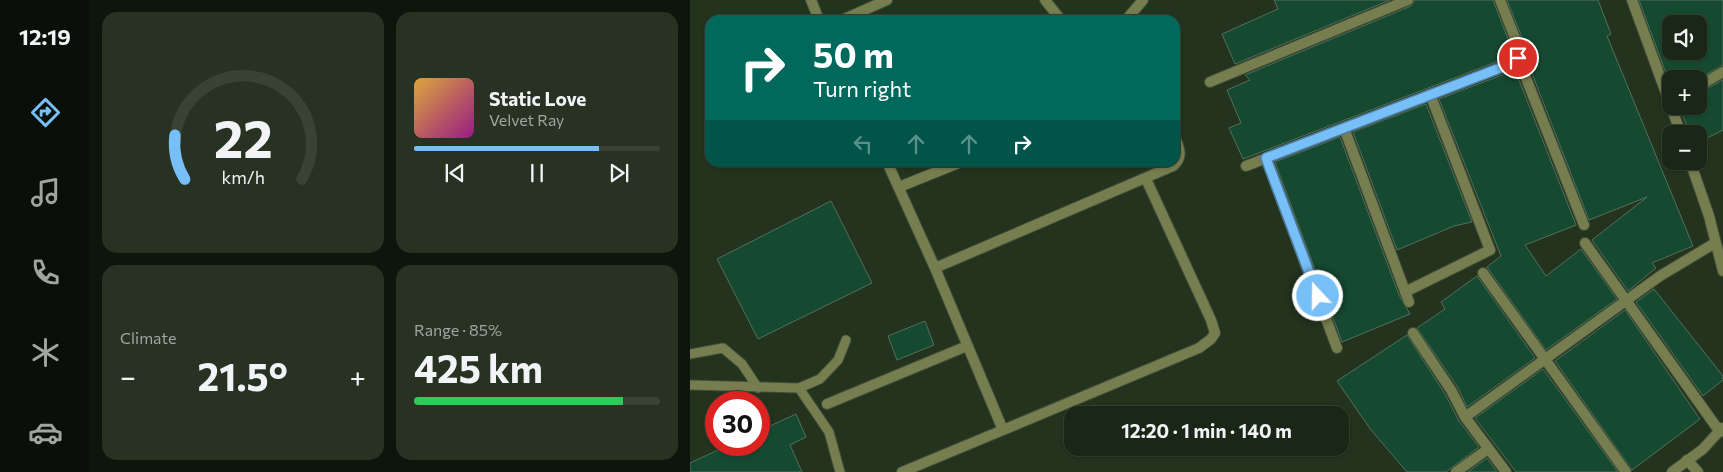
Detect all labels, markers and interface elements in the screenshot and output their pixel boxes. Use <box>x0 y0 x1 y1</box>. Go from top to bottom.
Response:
map controls <box>1662 15 1707 170</box>
button: sound <box>1662 15 1707 60</box>
text: 12:19 <box>19 23 71 50</box>
text: 50 m <box>813 32 894 75</box>
icon: right <box>730 35 795 100</box>
pin <box>1497 37 1539 79</box>
icon: arrive <box>1504 44 1532 72</box>
button: + <box>1662 70 1707 115</box>
text: Turn right <box>813 75 911 102</box>
text: Static Love <box>489 87 586 110</box>
icon: directions <box>28 95 63 130</box>
text: 22 <box>213 105 273 169</box>
text: Velvet Ray <box>489 110 564 129</box>
button: − <box>1662 125 1707 170</box>
icon: left <box>849 130 877 158</box>
icon: ahead <box>902 130 930 158</box>
icon: ahead <box>955 130 983 158</box>
icon: right <box>1008 130 1036 158</box>
icon: previous <box>441 159 469 187</box>
icon: pause <box>523 159 551 187</box>
icon: next <box>605 159 633 187</box>
text: km/h <box>221 166 265 188</box>
icon: music <box>28 175 63 210</box>
icon: phone <box>28 255 63 290</box>
position arrow <box>1291 269 1343 321</box>
text: Range · 85% <box>414 320 502 339</box>
text: Climate <box>120 328 176 347</box>
icon: climate <box>28 335 63 370</box>
text: 425 km <box>414 344 543 391</box>
text: 21.5° <box>198 352 288 399</box>
text: − <box>120 359 136 393</box>
text: + <box>350 359 366 393</box>
speed limit sign: 30 <box>705 391 770 456</box>
icon: car <box>28 415 63 450</box>
text: 12:20 · 1 min · 140 m <box>1121 419 1292 442</box>

